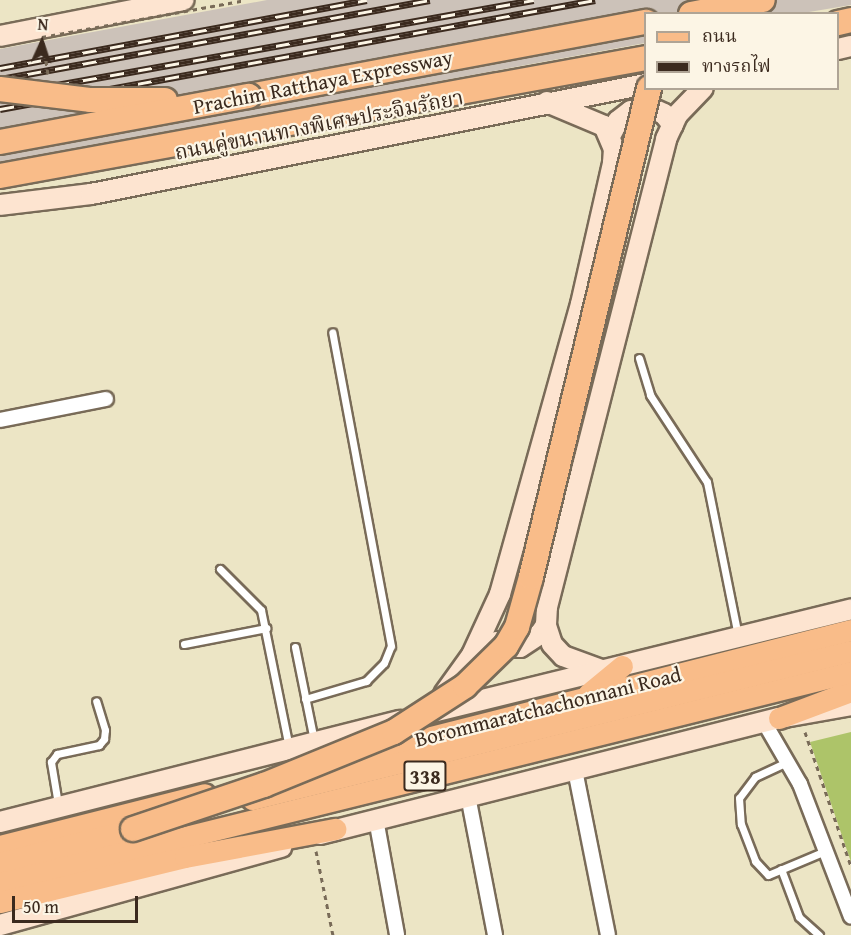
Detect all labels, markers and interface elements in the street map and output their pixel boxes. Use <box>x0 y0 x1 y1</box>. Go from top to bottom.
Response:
north arrow <box>12 12 72 72</box>
text: N <box>37 12 49 36</box>
legend <box>644 12 839 90</box>
text: ถนน <box>702 22 737 49</box>
street label: Prachim Ratthaya Expressway <box>191 44 455 120</box>
text: ทางรถไฟ <box>702 52 771 79</box>
street label: ถนนคู่ขนานทางพิเศษประจิมรัถยา <box>172 85 466 165</box>
street label: Borommaratchachonnani Road <box>412 662 684 752</box>
road number: 338 <box>402 759 448 793</box>
scale bar <box>15 884 141 922</box>
text: 50 m <box>23 893 59 920</box>

